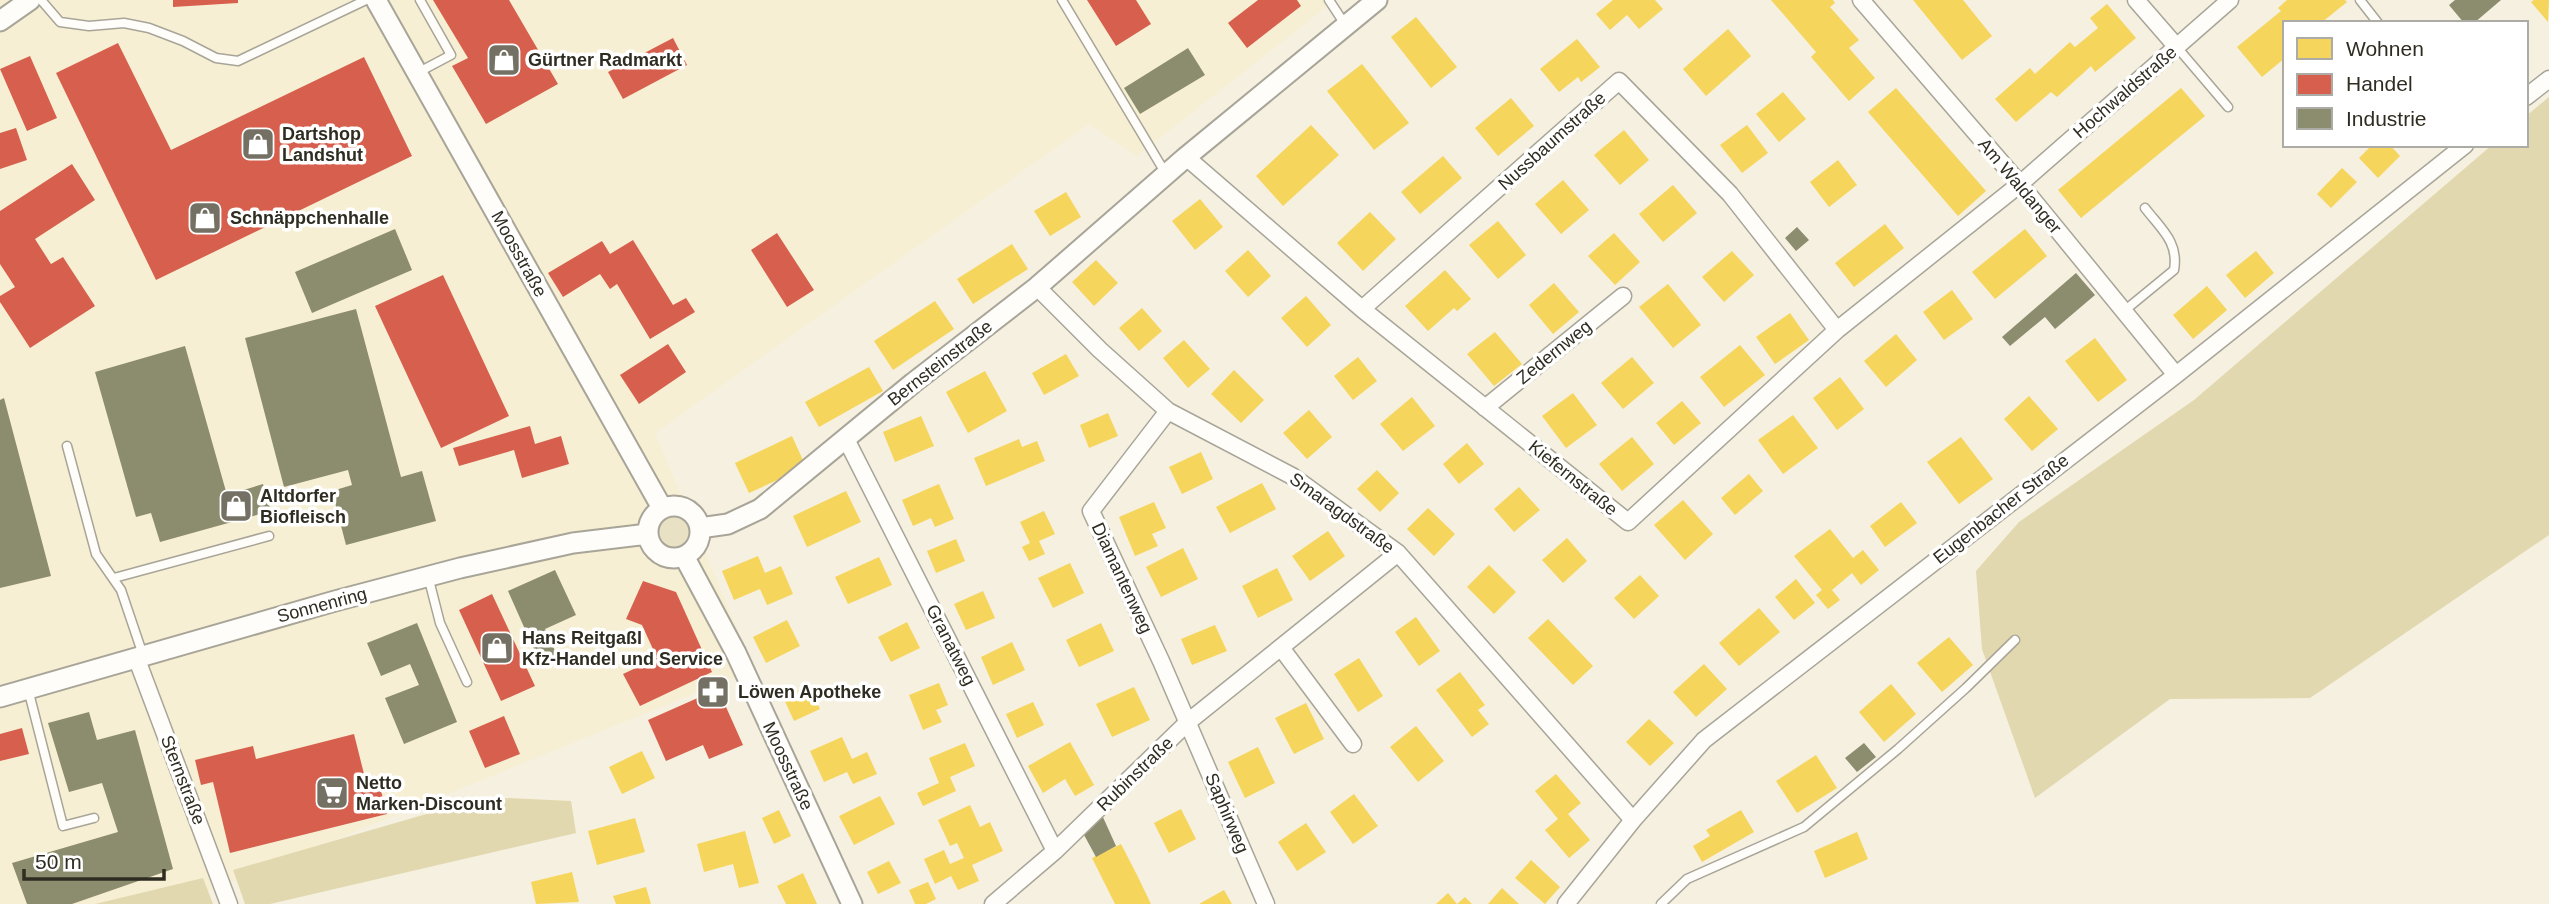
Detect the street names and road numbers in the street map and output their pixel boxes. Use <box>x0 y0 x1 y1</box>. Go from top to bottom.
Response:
street label: Hochwaldstraße <box>2069 42 2181 142</box>
street label: Nussbaumstraße <box>1494 88 1610 194</box>
street label: Am Waldanger <box>1974 134 2066 238</box>
street label: Moosstraße <box>487 208 551 300</box>
street label: Bernsteinstraße <box>884 316 996 410</box>
street label: Zedernweg <box>1513 316 1595 388</box>
street label: Kiefernstraße <box>1525 436 1621 520</box>
street label: Eugenbacher Straße <box>1929 450 2073 568</box>
street label: Smaragdstraße <box>1286 468 1398 558</box>
street label: Diamantenweg <box>1088 519 1156 637</box>
street label: Sonnenring <box>275 583 369 627</box>
street label: Granatweg <box>922 601 980 689</box>
street label: Moosstraße <box>759 719 817 813</box>
street label: Sternstraße <box>157 733 209 827</box>
street label: Rubinstraße <box>1093 733 1177 815</box>
street label: Saphirweg <box>1201 770 1253 856</box>

